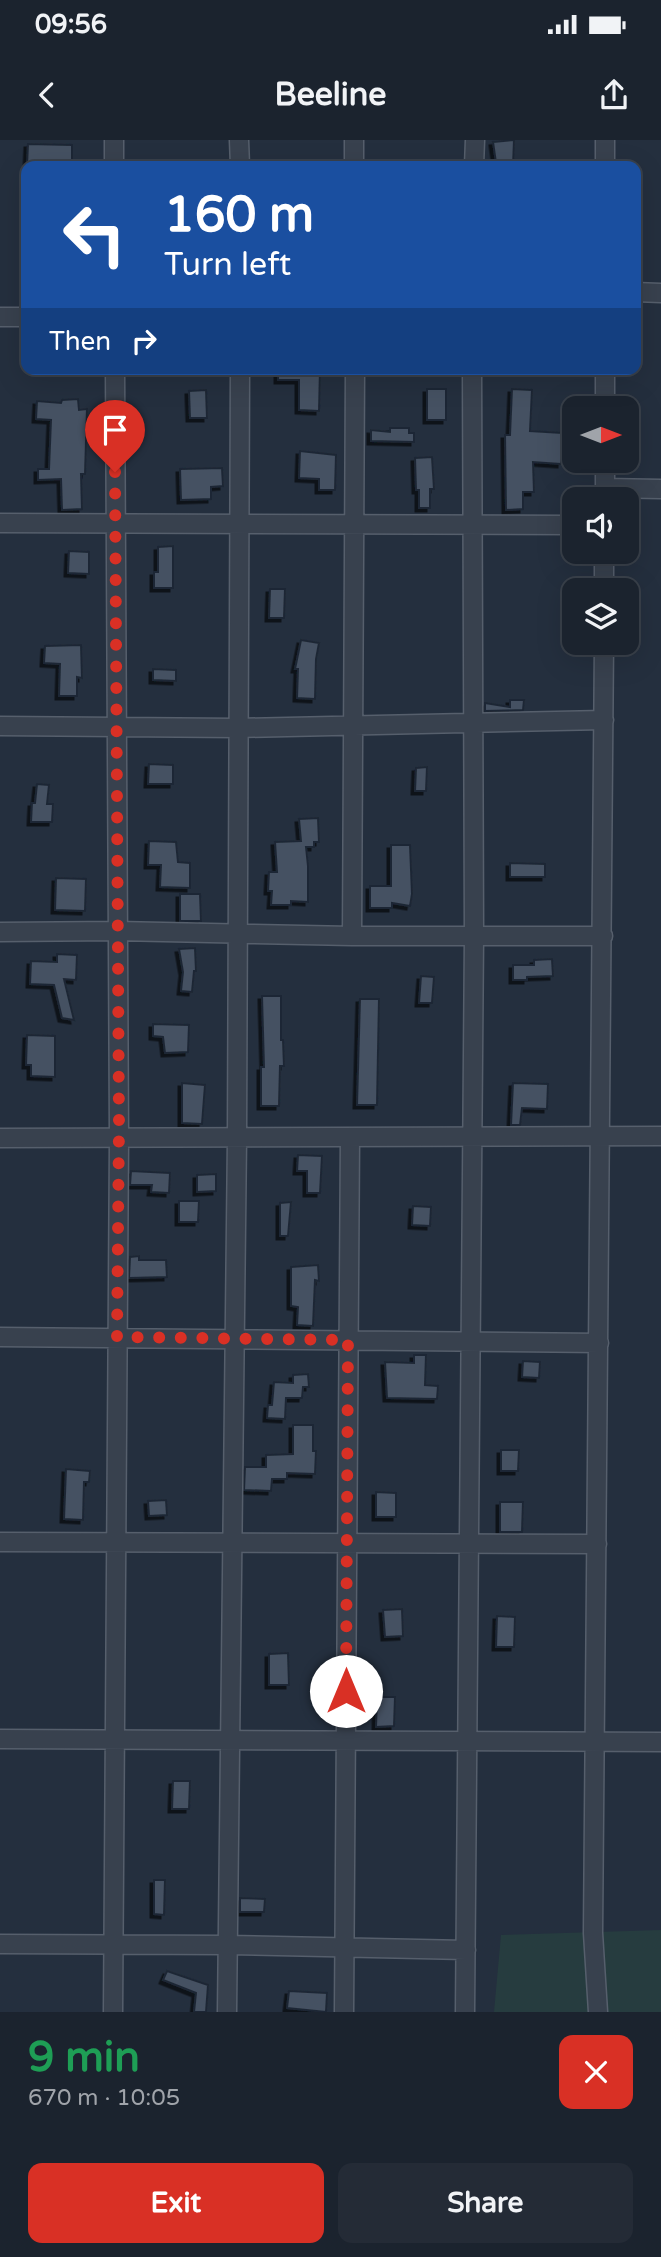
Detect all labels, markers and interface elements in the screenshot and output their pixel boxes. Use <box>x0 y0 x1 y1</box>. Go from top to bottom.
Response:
text: 09:56 <box>35 9 107 40</box>
icon: back <box>28 76 66 114</box>
text: Beeline <box>275 76 386 114</box>
icon: share <box>595 76 633 114</box>
text: 160 m <box>164 186 314 245</box>
icon: left <box>49 189 140 280</box>
text: Turn left <box>164 246 291 284</box>
icon: right <box>125 322 163 360</box>
text: Then <box>49 326 111 357</box>
north arrow <box>562 396 639 472</box>
map controls <box>562 396 639 655</box>
pin <box>85 400 145 472</box>
icon: arrive <box>96 411 134 449</box>
button: sound <box>562 487 639 564</box>
button: layers <box>562 578 639 655</box>
position arrow <box>309 1654 383 1728</box>
text: 9 min <box>28 2032 140 2083</box>
button: close <box>559 2035 633 2109</box>
text: 670 m · 10:05 <box>28 2084 180 2112</box>
button: Exit <box>28 2163 324 2243</box>
button: Share <box>338 2163 633 2243</box>

